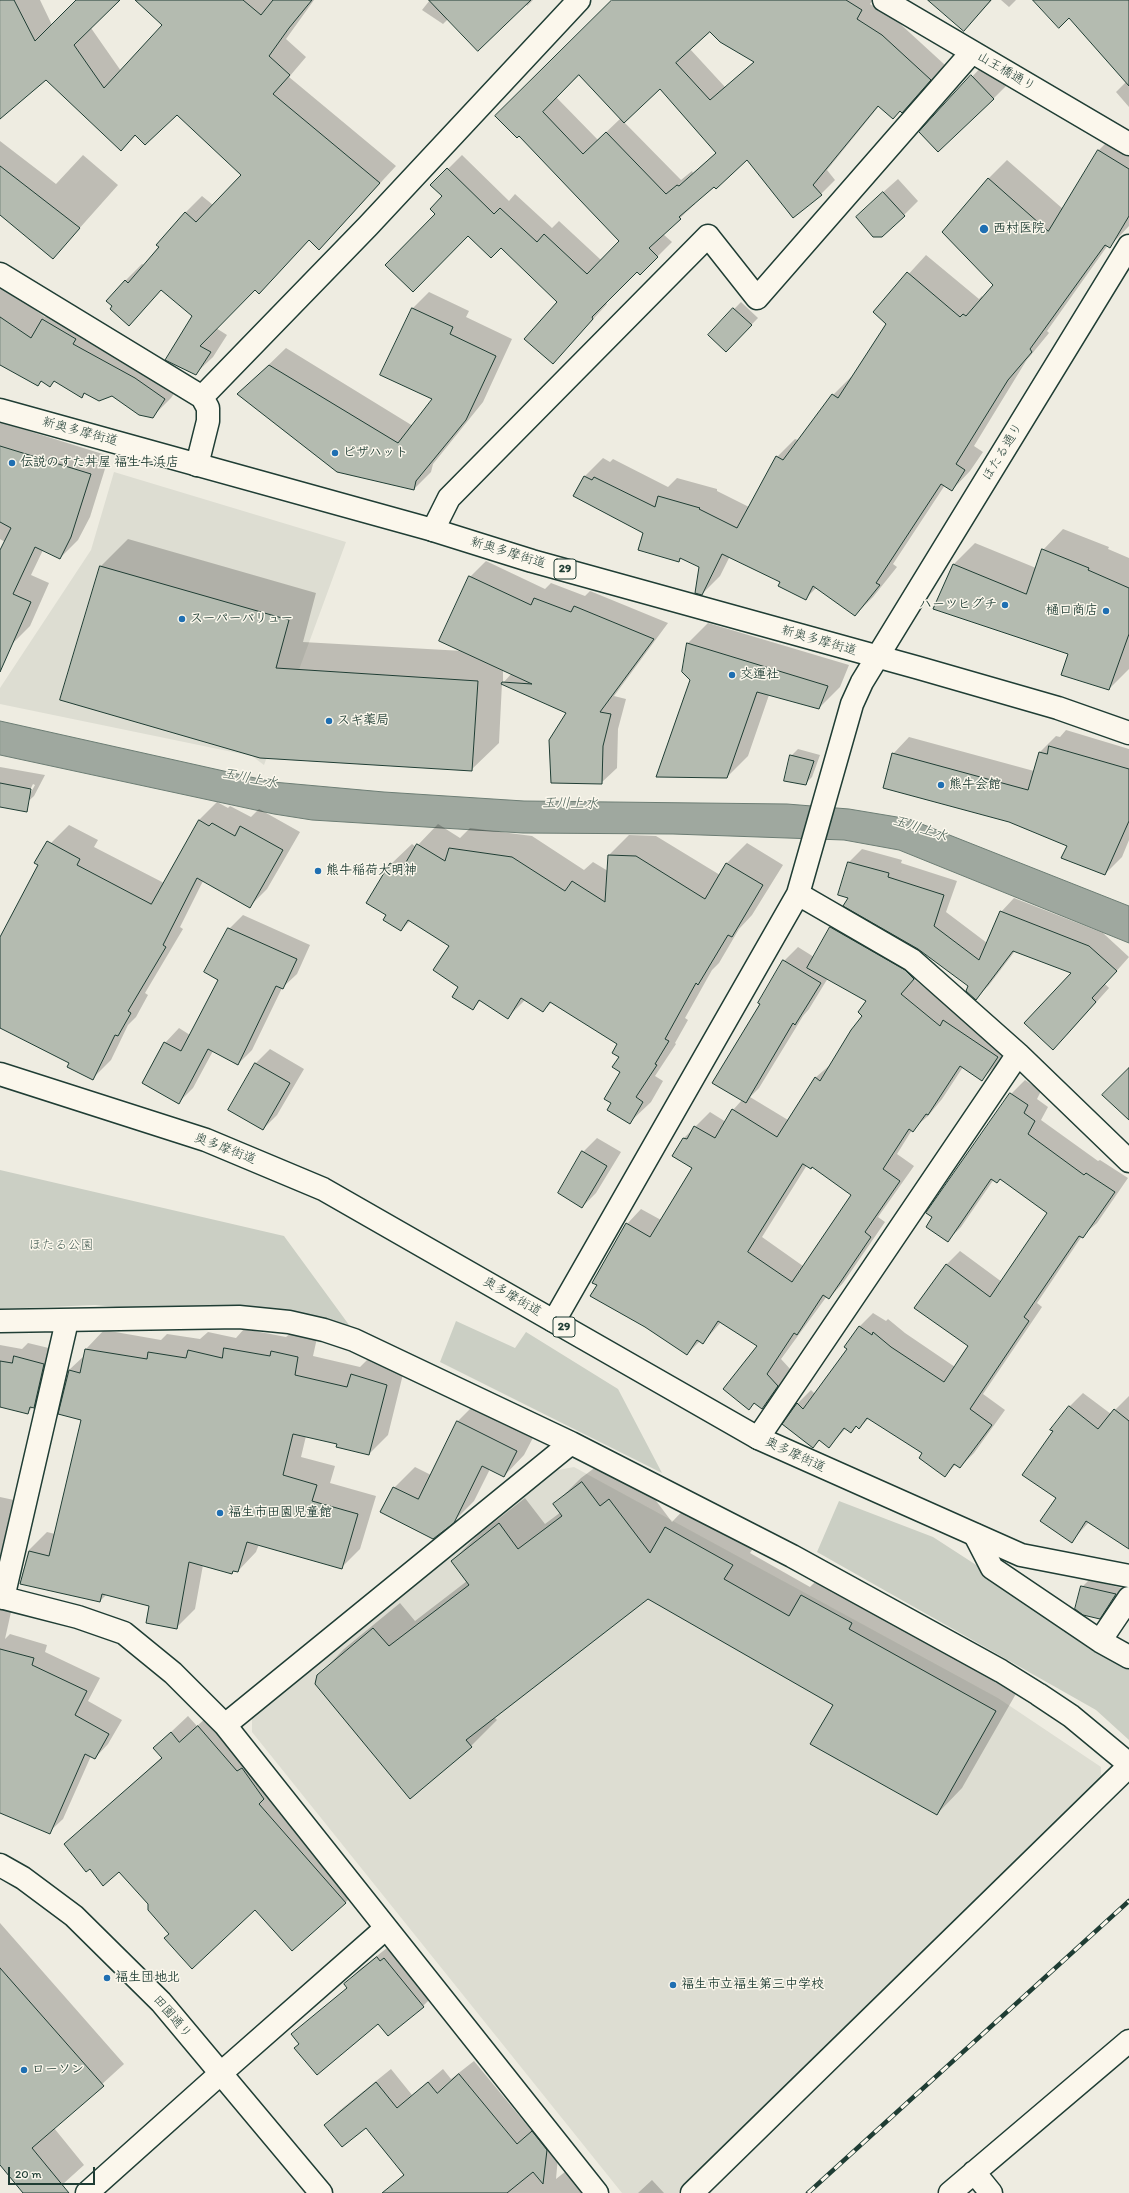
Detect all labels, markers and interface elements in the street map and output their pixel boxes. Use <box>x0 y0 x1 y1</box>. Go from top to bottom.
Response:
street label: 山王橋通り <box>974 49 1038 95</box>
place label: 西村医院 <box>993 221 1045 237</box>
marker: 西村医院 <box>978 223 990 235</box>
street label: 新奥多摩街道 <box>40 414 120 450</box>
street label: ほたる通り <box>980 420 1026 484</box>
place label: ピザハット <box>343 445 408 461</box>
marker: ピザハット <box>330 448 340 458</box>
place label: 伝説のすた丼屋 福生牛浜店 <box>20 455 179 471</box>
marker: 伝説のすた丼屋 福生牛浜店 <box>7 458 17 468</box>
street label: 新奥多摩街道 <box>468 534 548 572</box>
road number: 29 <box>554 559 576 579</box>
place label: ハーツヒグチ <box>919 597 997 613</box>
marker: ハーツヒグチ <box>1000 600 1010 610</box>
place label: 樋口商店 <box>1046 603 1098 619</box>
marker: 樋口商店 <box>1101 606 1111 616</box>
place label: スーパーバリュー <box>190 611 293 627</box>
marker: スーパーバリュー <box>177 614 187 624</box>
street label: 新奥多摩街道 <box>779 623 859 659</box>
place label: 交運社 <box>740 667 779 683</box>
marker: 交運社 <box>727 670 737 680</box>
place label: スギ薬局 <box>337 713 389 729</box>
marker: スギ薬局 <box>324 716 334 726</box>
water label: 玉川上水 <box>221 765 279 793</box>
place label: 熊牛会館 <box>949 777 1001 793</box>
marker: 熊牛会館 <box>936 780 946 790</box>
water label: 玉川上水 <box>542 795 598 813</box>
water label: 玉川上水 <box>891 812 949 846</box>
place label: 熊牛稲荷大明神 <box>326 863 417 879</box>
marker: 熊牛稲荷大明神 <box>313 866 323 876</box>
street label: 奥多摩街道 <box>192 1130 258 1168</box>
park label: ほたる公園 <box>29 1238 93 1254</box>
street label: 奥多摩街道 <box>480 1274 544 1320</box>
road number: 29 <box>553 1317 575 1337</box>
street label: 奥多摩街道 <box>762 1434 828 1476</box>
place label: 福生市田園児童館 <box>228 1505 332 1521</box>
marker: 福生市田園児童館 <box>215 1508 225 1518</box>
place label: 福生団地北 <box>115 1970 180 1986</box>
marker: 福生団地北 <box>102 1973 112 1983</box>
place label: 福生市立福生第三中学校 <box>681 1977 824 1993</box>
marker: 福生市立福生第三中学校 <box>668 1980 678 1990</box>
street label: 田園通り <box>149 1992 195 2042</box>
place label: ローソン <box>32 2062 84 2078</box>
marker: ローソン <box>19 2065 29 2075</box>
scale bar <box>10 2159 97 2185</box>
text: 20 m <box>15 2167 42 2181</box>

